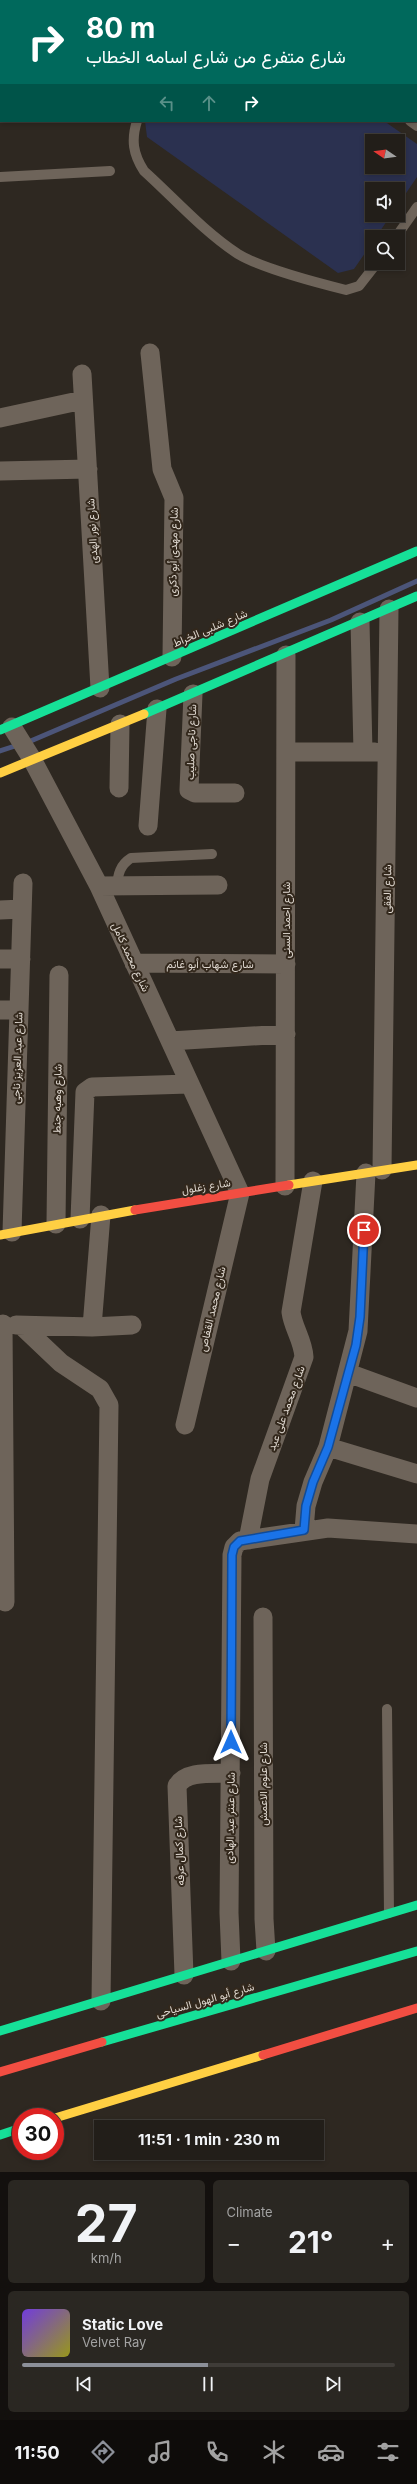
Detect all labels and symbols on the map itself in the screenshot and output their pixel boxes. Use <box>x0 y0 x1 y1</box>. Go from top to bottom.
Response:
north arrow <box>365 134 405 174</box>
street label: شارع نور الهدى <box>83 498 102 564</box>
street label: شارع مهدى أبو ذكرى <box>165 507 182 597</box>
street label: شارع شلبى الخراط <box>171 606 250 651</box>
street label: شارع ناجى صليب <box>183 704 200 780</box>
street label: شارع الفقى <box>380 864 395 914</box>
street label: شارع احمد السنى <box>279 882 294 958</box>
street label: شارع محمد كامل <box>108 920 153 995</box>
street label: شارع شهاب أبو غانم <box>166 957 254 972</box>
street label: شارع عبد العزيز ناجى <box>8 1012 27 1104</box>
street label: شارع وهبه جنط <box>49 1064 66 1134</box>
street label: شارع زغلول <box>181 1175 232 1198</box>
pin <box>347 1213 381 1247</box>
street label: شارع محمد القفاص <box>195 1265 230 1353</box>
street label: شارع محمد على عيد <box>264 1364 309 1452</box>
position arrow <box>210 1721 252 1763</box>
street label: شارع علوم الاعمش <box>256 1742 271 1826</box>
street label: شارع عنتر عبد الهادى <box>222 1772 239 1864</box>
street label: شارع كمال عرفه <box>171 1816 188 1886</box>
street label: شارع أبو الهول السياحى <box>154 1979 256 2022</box>
speed limit sign: 30 <box>12 2108 64 2160</box>

